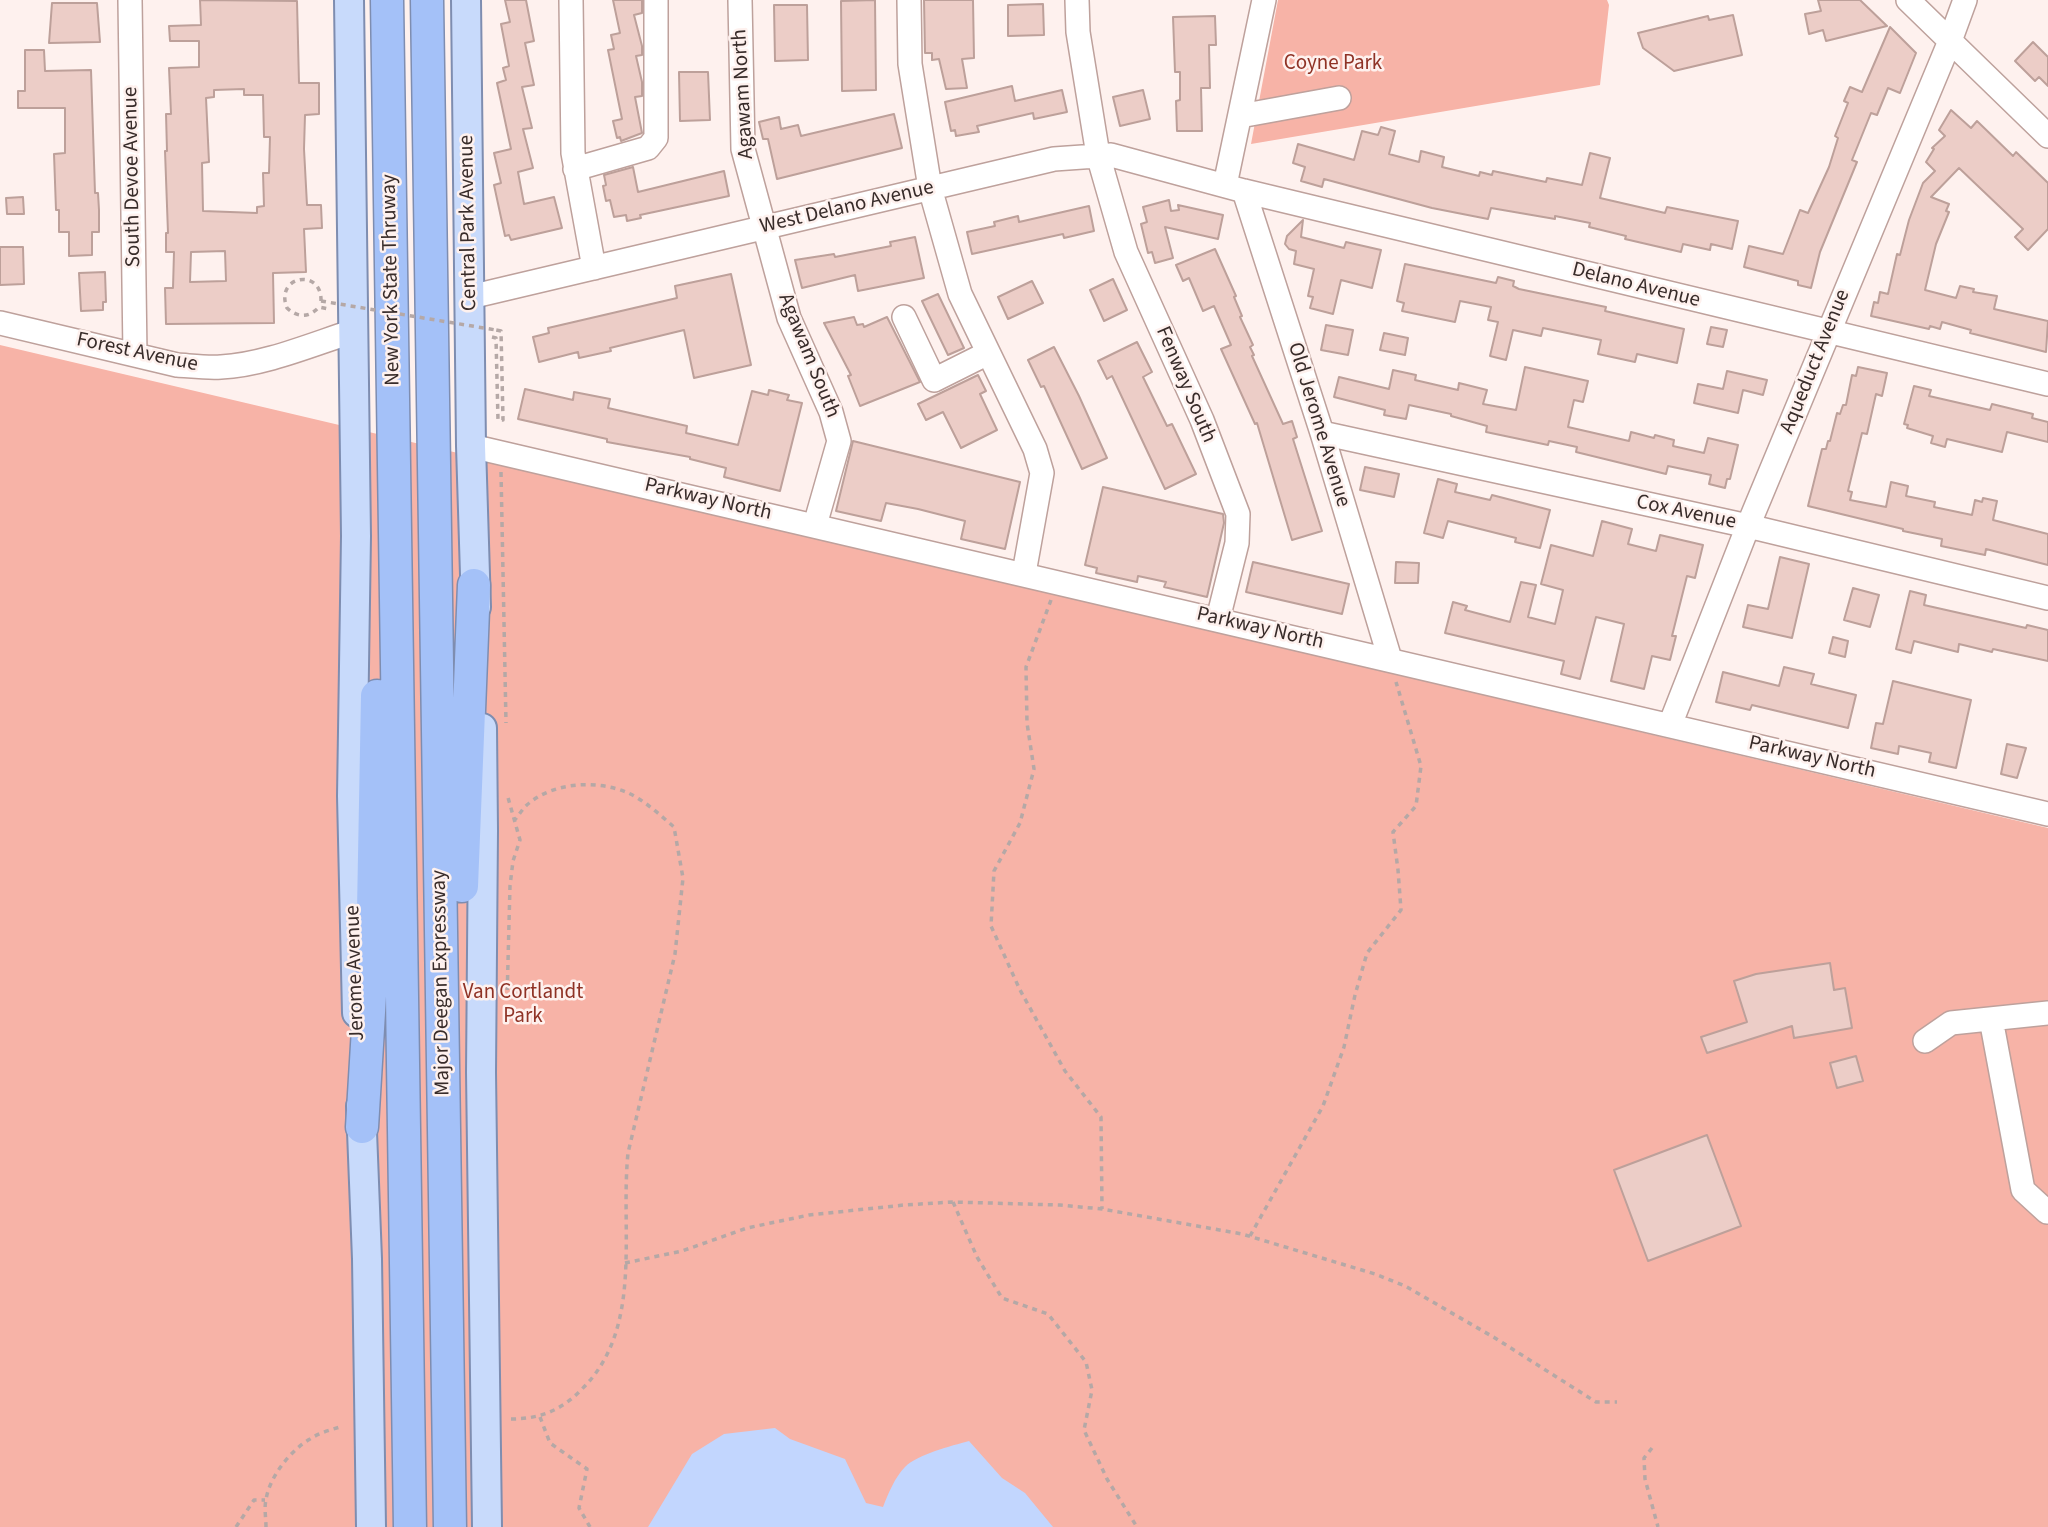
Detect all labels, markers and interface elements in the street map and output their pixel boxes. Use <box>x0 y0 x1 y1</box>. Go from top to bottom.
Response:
street label: Agawam North <box>728 28 760 160</box>
park label: Coyne Park <box>1284 51 1382 77</box>
street label: South Devoe Avenue <box>119 86 147 268</box>
street label: Central Park Avenue <box>455 135 483 311</box>
street label: New York State Thruway <box>378 174 406 386</box>
street label: West Delano Avenue <box>758 176 936 240</box>
street label: Delano Avenue <box>1569 258 1703 314</box>
street label: Aqueduct Avenue <box>1776 286 1856 438</box>
street label: Agawam South <box>772 290 844 422</box>
street label: Fenway South <box>1149 323 1221 447</box>
street label: Forest Avenue <box>74 328 200 378</box>
street label: Old Jerome Avenue <box>1281 340 1355 510</box>
street label: Parkway North <box>642 473 774 527</box>
street label: Cox Avenue <box>1634 490 1738 536</box>
street label: Parkway North <box>1194 602 1326 656</box>
street label: Parkway North <box>1746 731 1878 785</box>
street label: Major Deegan Expressway <box>427 870 457 1096</box>
street label: Jerome Avenue <box>341 905 371 1041</box>
park label: Van Cortlandt Park <box>463 980 583 1030</box>

